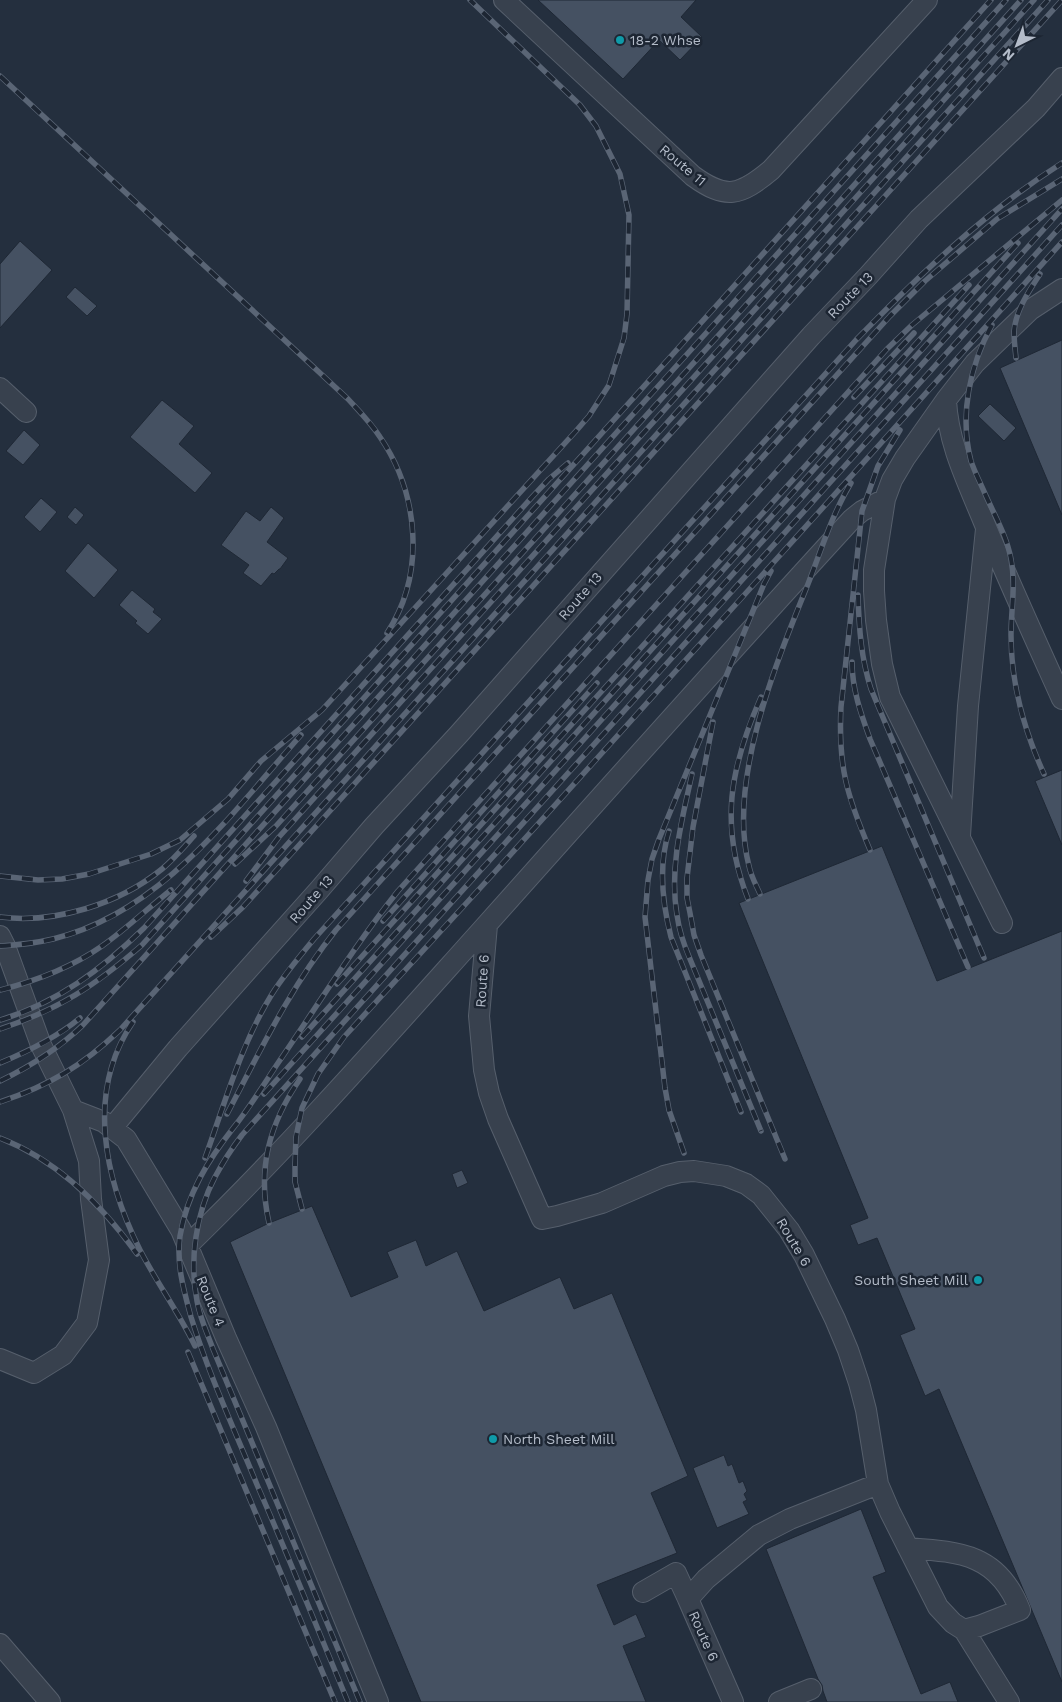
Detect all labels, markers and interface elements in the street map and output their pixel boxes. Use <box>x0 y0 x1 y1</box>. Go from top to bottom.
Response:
north arrow <box>992 20 1042 70</box>
place label: 18-2 Whse <box>630 32 701 48</box>
marker: 18-2 Whse <box>614 34 626 46</box>
text: N <box>999 45 1018 64</box>
street label: Route 11 <box>657 141 709 189</box>
street label: Route 13 <box>824 269 876 321</box>
street label: Route 13 <box>555 569 605 623</box>
street label: Route 13 <box>286 872 336 926</box>
street label: Route 6 <box>472 954 492 1008</box>
street label: Route 6 <box>773 1215 815 1269</box>
place label: South Sheet Mill <box>854 1272 969 1288</box>
street label: Route 4 <box>194 1273 228 1329</box>
marker: South Sheet Mill <box>972 1274 984 1286</box>
place label: North Sheet Mill <box>503 1431 615 1447</box>
marker: North Sheet Mill <box>487 1433 499 1445</box>
street label: Route 6 <box>686 1608 722 1664</box>

